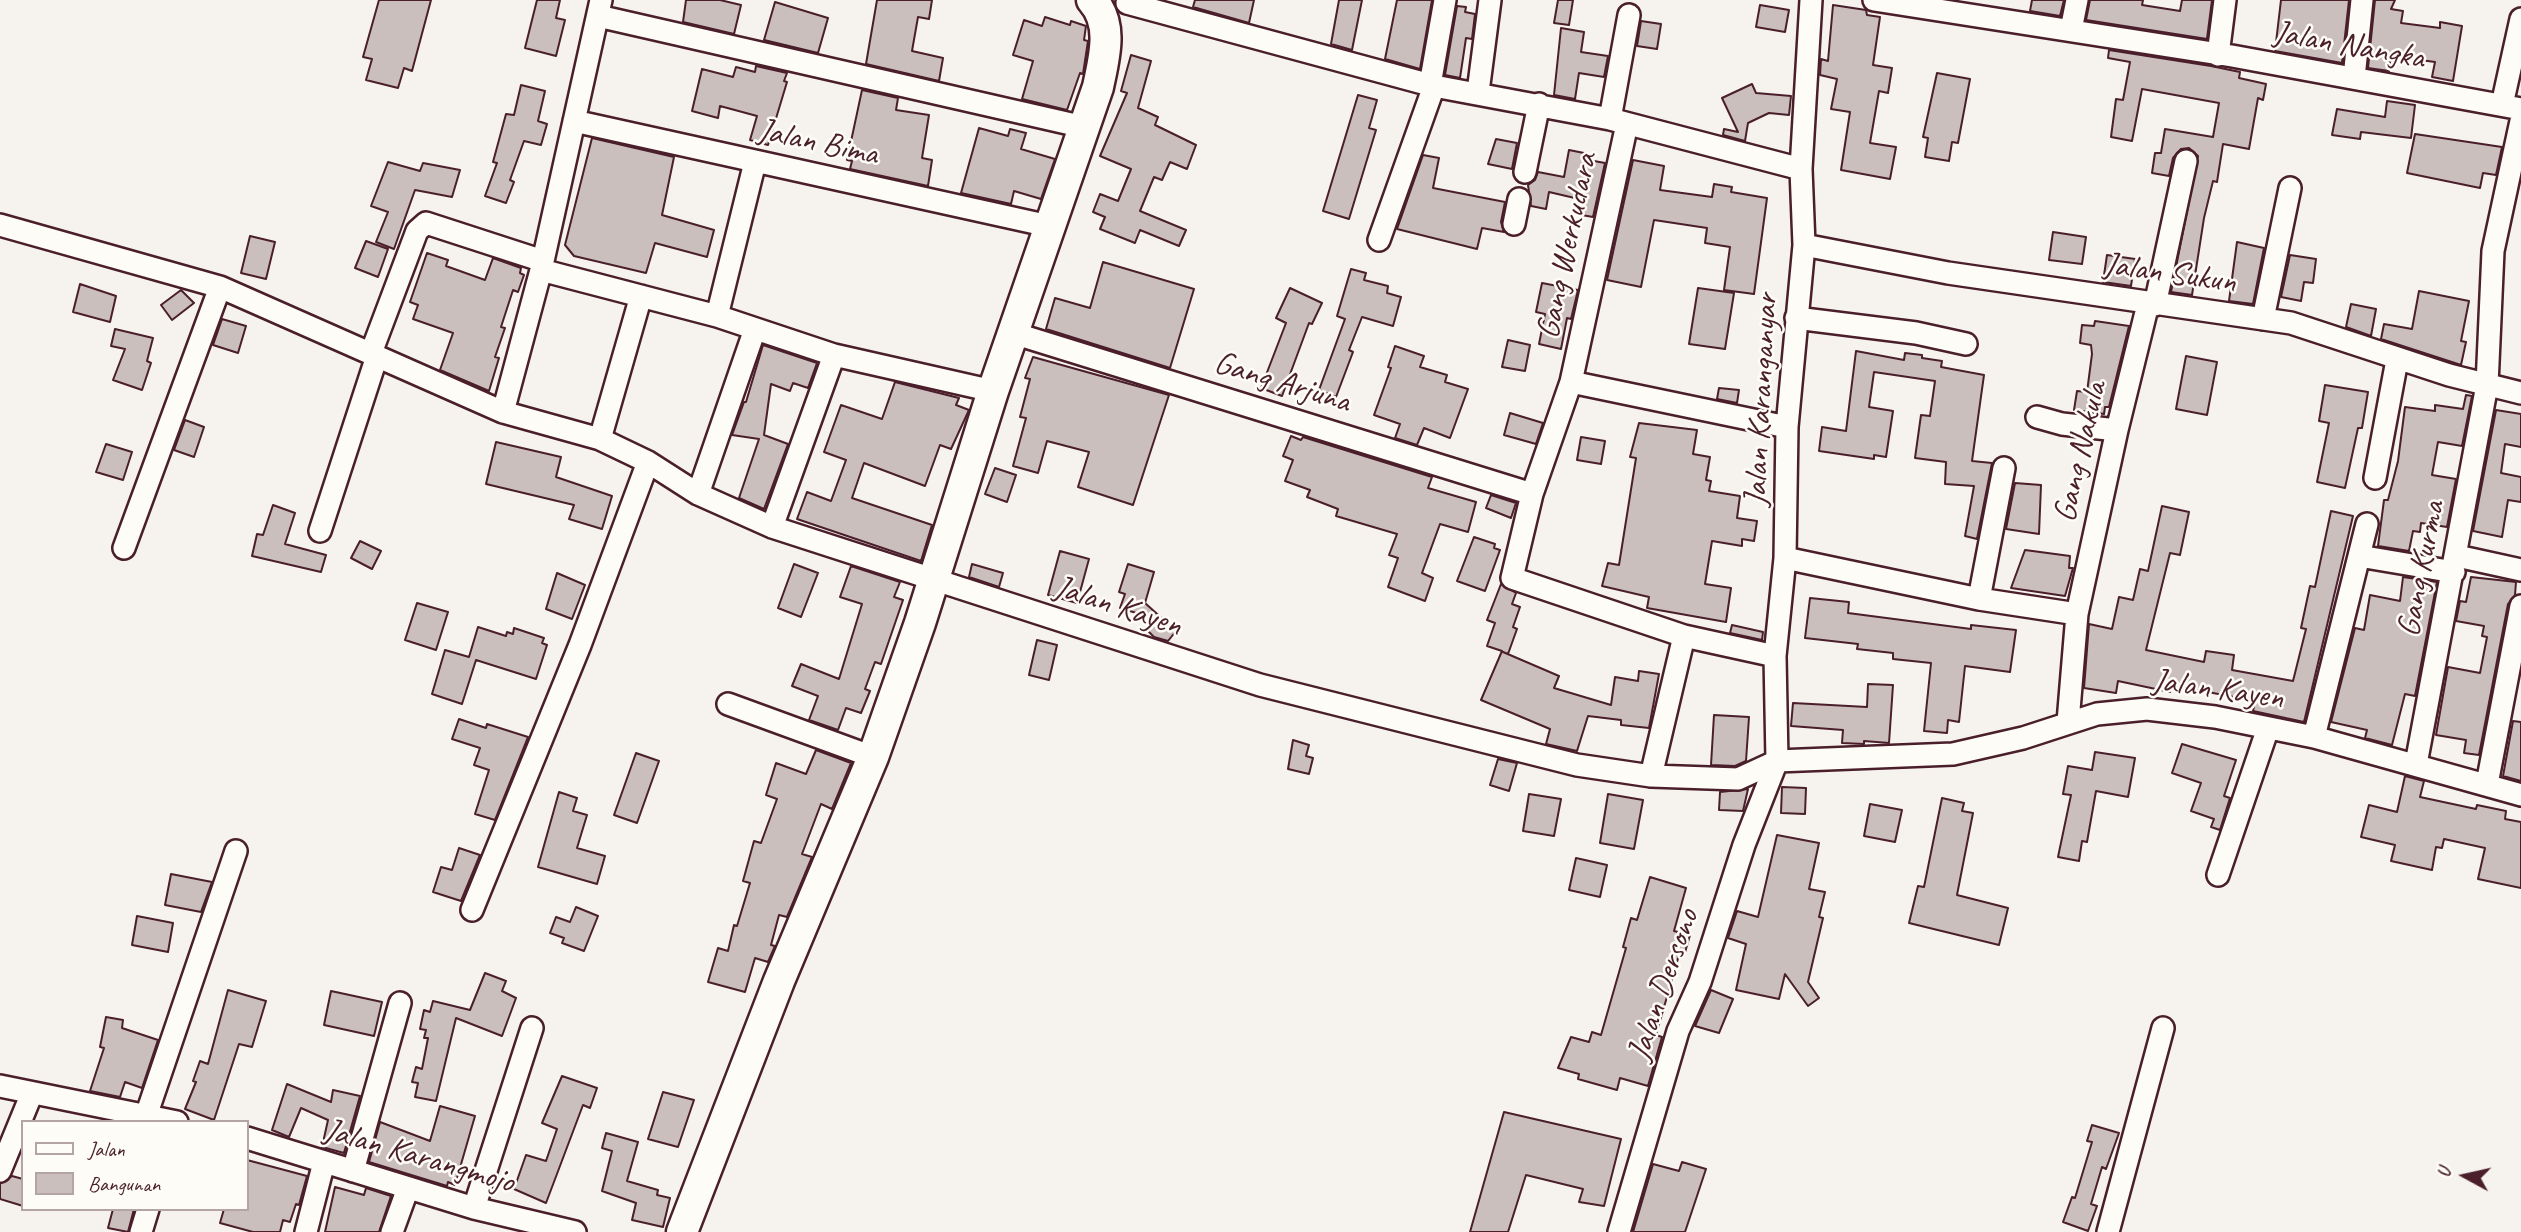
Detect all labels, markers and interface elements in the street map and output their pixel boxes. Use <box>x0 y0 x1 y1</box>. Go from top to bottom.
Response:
street label: Jalan Nangka <box>2271 13 2427 79</box>
street label: Jalan Bima <box>755 111 881 175</box>
street label: Gang Werkudara <box>1529 150 1607 342</box>
street label: Jalan Sukun <box>2101 245 2239 303</box>
street label: Jalan Karanganyar <box>1737 293 1787 507</box>
street label: Gang Arjuna <box>1209 344 1355 422</box>
street label: Gang Nakula <box>2046 378 2116 526</box>
street label: Gang Kurma <box>2389 498 2455 640</box>
street label: Jalan Kayen <box>1049 568 1187 646</box>
street label: Jalan Kayen <box>2150 661 2286 719</box>
street label: Jalan Dersono <box>1620 904 1708 1066</box>
street label: Jalan Karangmojo <box>320 1111 518 1203</box>
legend <box>21 1120 248 1211</box>
text: Jalan <box>88 1136 125 1162</box>
north arrow <box>2430 1141 2500 1211</box>
text: U <box>2432 1167 2457 1179</box>
text: Bangunan <box>88 1171 160 1197</box>

